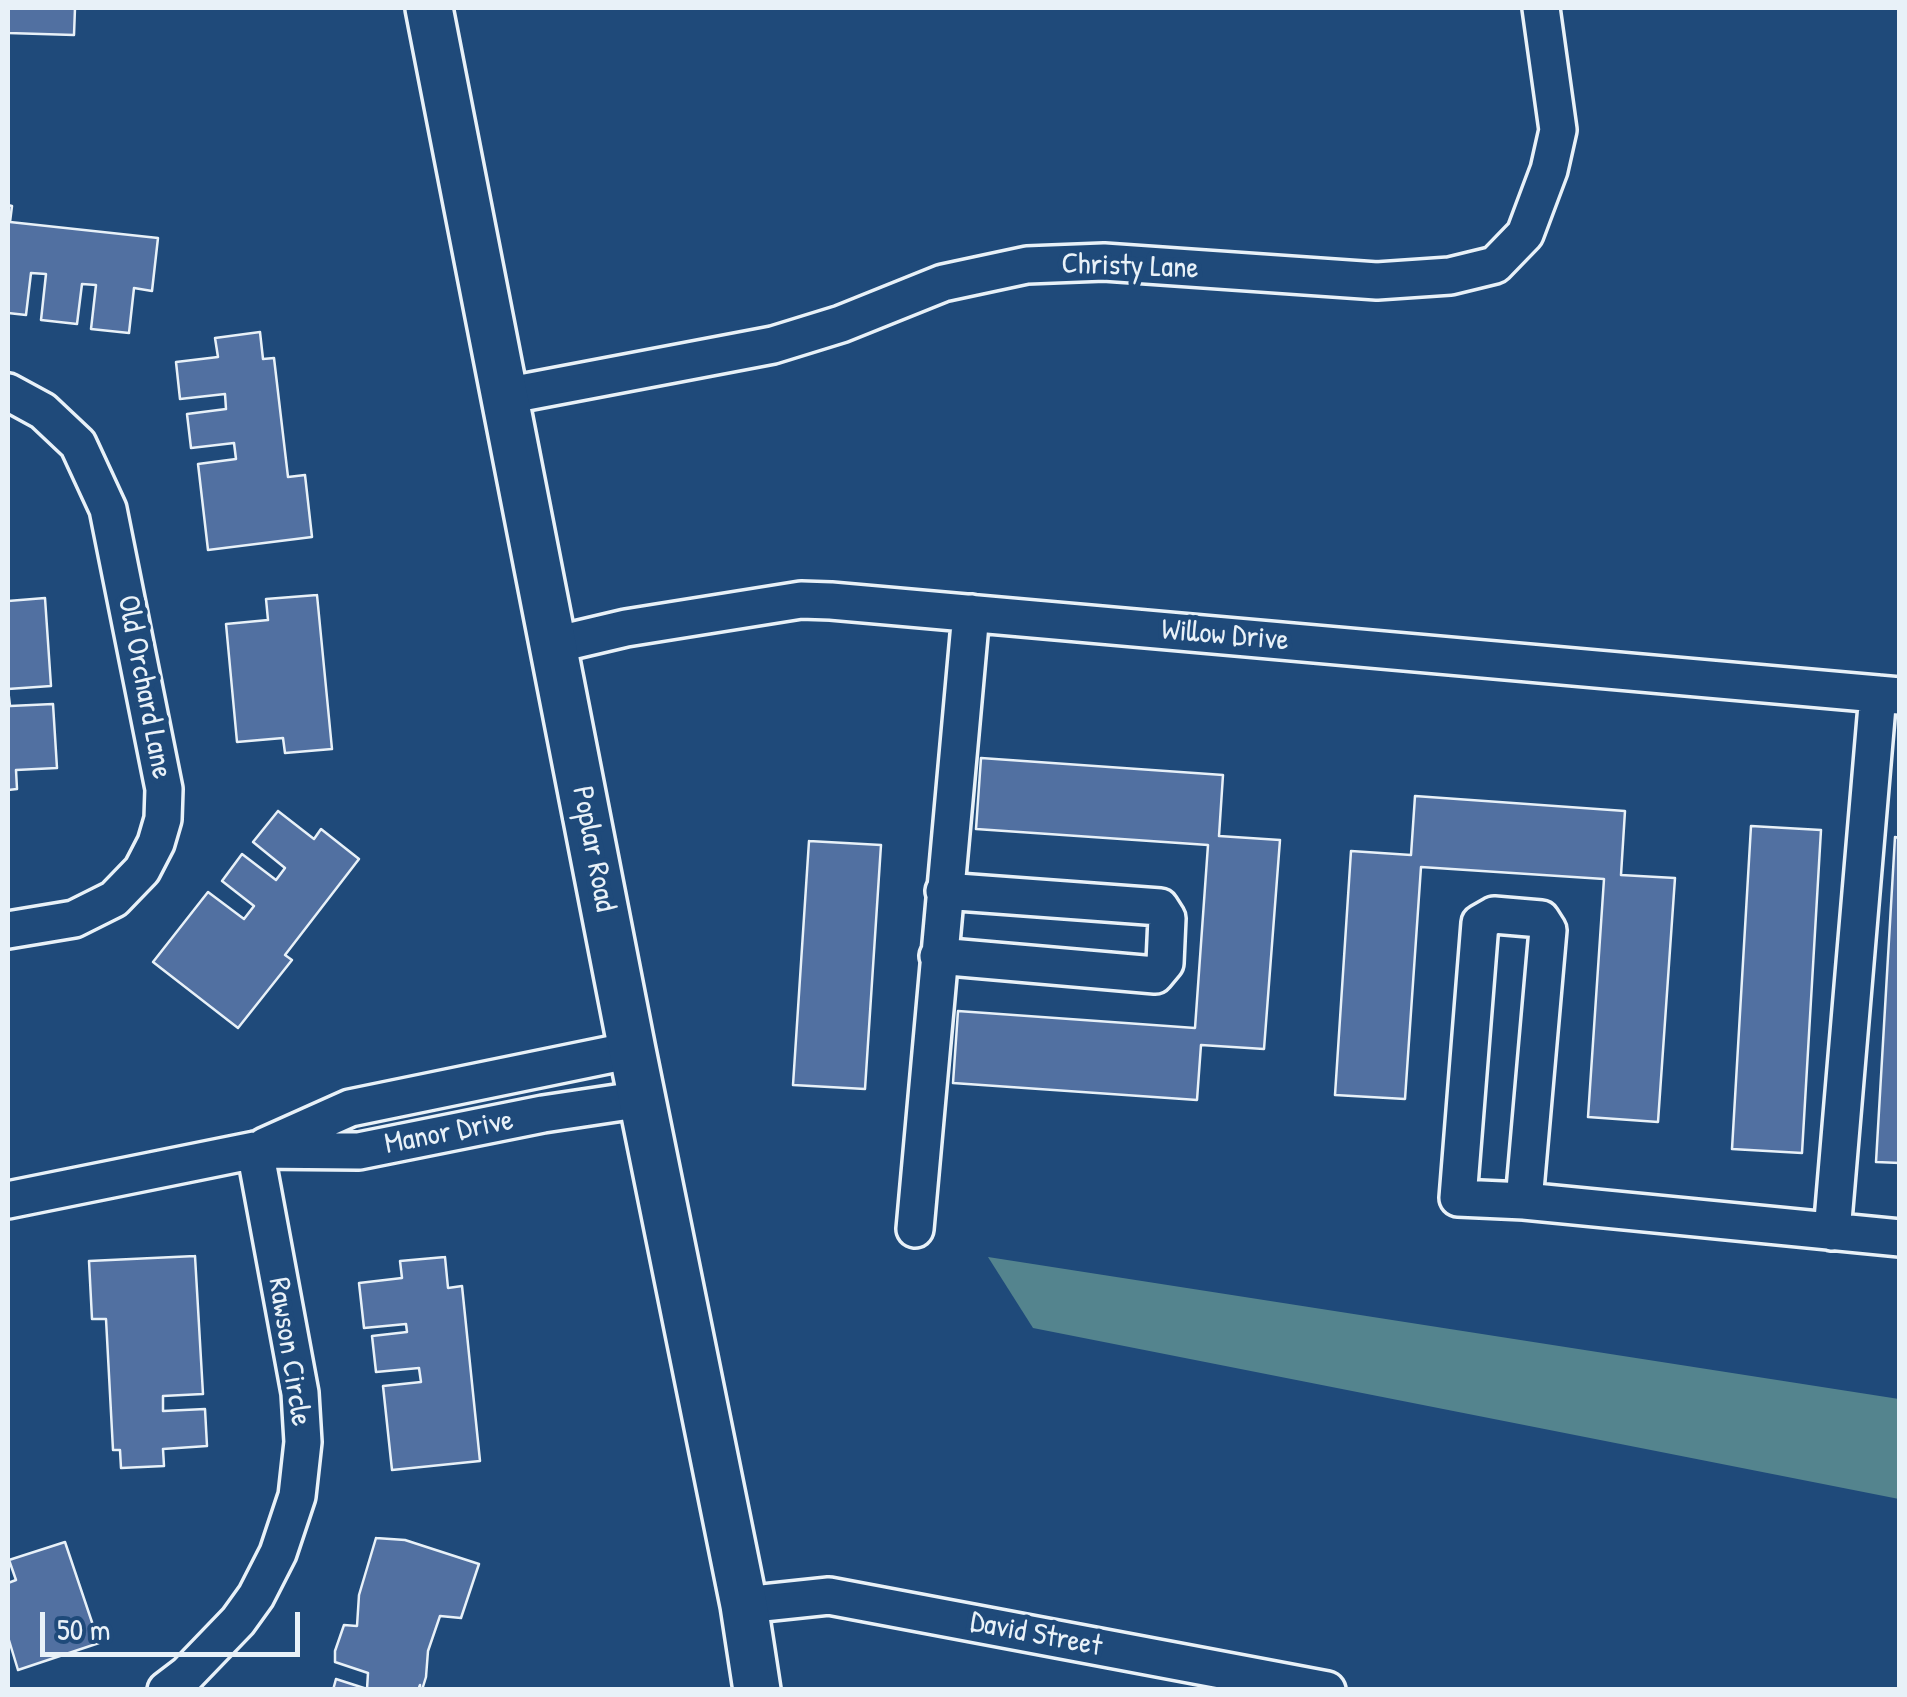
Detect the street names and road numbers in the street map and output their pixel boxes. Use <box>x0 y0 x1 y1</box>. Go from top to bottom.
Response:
street label: Christy Lane <box>1061 247 1199 287</box>
street label: Old Orchard Lane <box>109 592 179 782</box>
street label: Willow Drive <box>1160 613 1290 659</box>
street label: Poplar Road <box>563 783 623 915</box>
street label: Manor Drive <box>382 1103 516 1163</box>
street label: Rawson Circle <box>260 1275 318 1429</box>
street label: David Street <box>967 1605 1105 1665</box>

